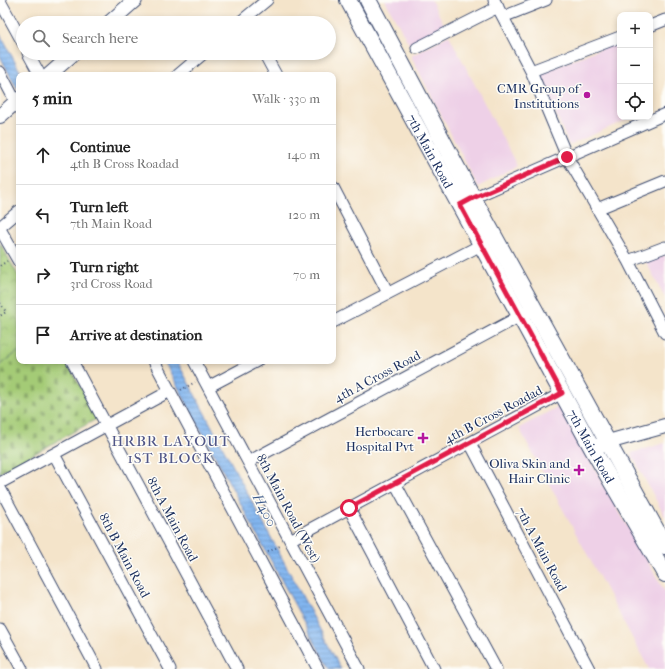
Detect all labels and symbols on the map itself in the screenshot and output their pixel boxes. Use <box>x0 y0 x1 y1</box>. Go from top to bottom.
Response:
place label: CMR Group of Institutions <box>497 81 582 111</box>
marker: CMR Group of Institutions <box>582 90 592 100</box>
street label: 7th Main Road <box>404 112 456 192</box>
route end <box>558 148 576 166</box>
street label: 4th A Cross Road <box>331 347 424 406</box>
street label: 4th B Cross Roadad <box>442 382 546 447</box>
street label: 7th Main Road <box>564 407 618 486</box>
place label: Herbocare Hospital Pvt <box>346 424 415 454</box>
district label: HRBR LAYOUT 1ST BLOCK <box>111 432 231 467</box>
marker: Herbocare Hospital Pvt <box>417 432 429 444</box>
street label: 8th Main Road (West) <box>254 451 324 565</box>
place label: Oliva Skin and Hair Clinic <box>489 456 571 486</box>
marker: Oliva Skin and Hair Clinic <box>573 464 585 476</box>
street label: 8th A Main Road <box>144 474 202 565</box>
water label: H400 <box>248 490 280 530</box>
route start <box>340 499 358 517</box>
street label: 7th A Main Road <box>513 505 570 595</box>
street label: 8th B Main Road <box>96 510 154 601</box>

